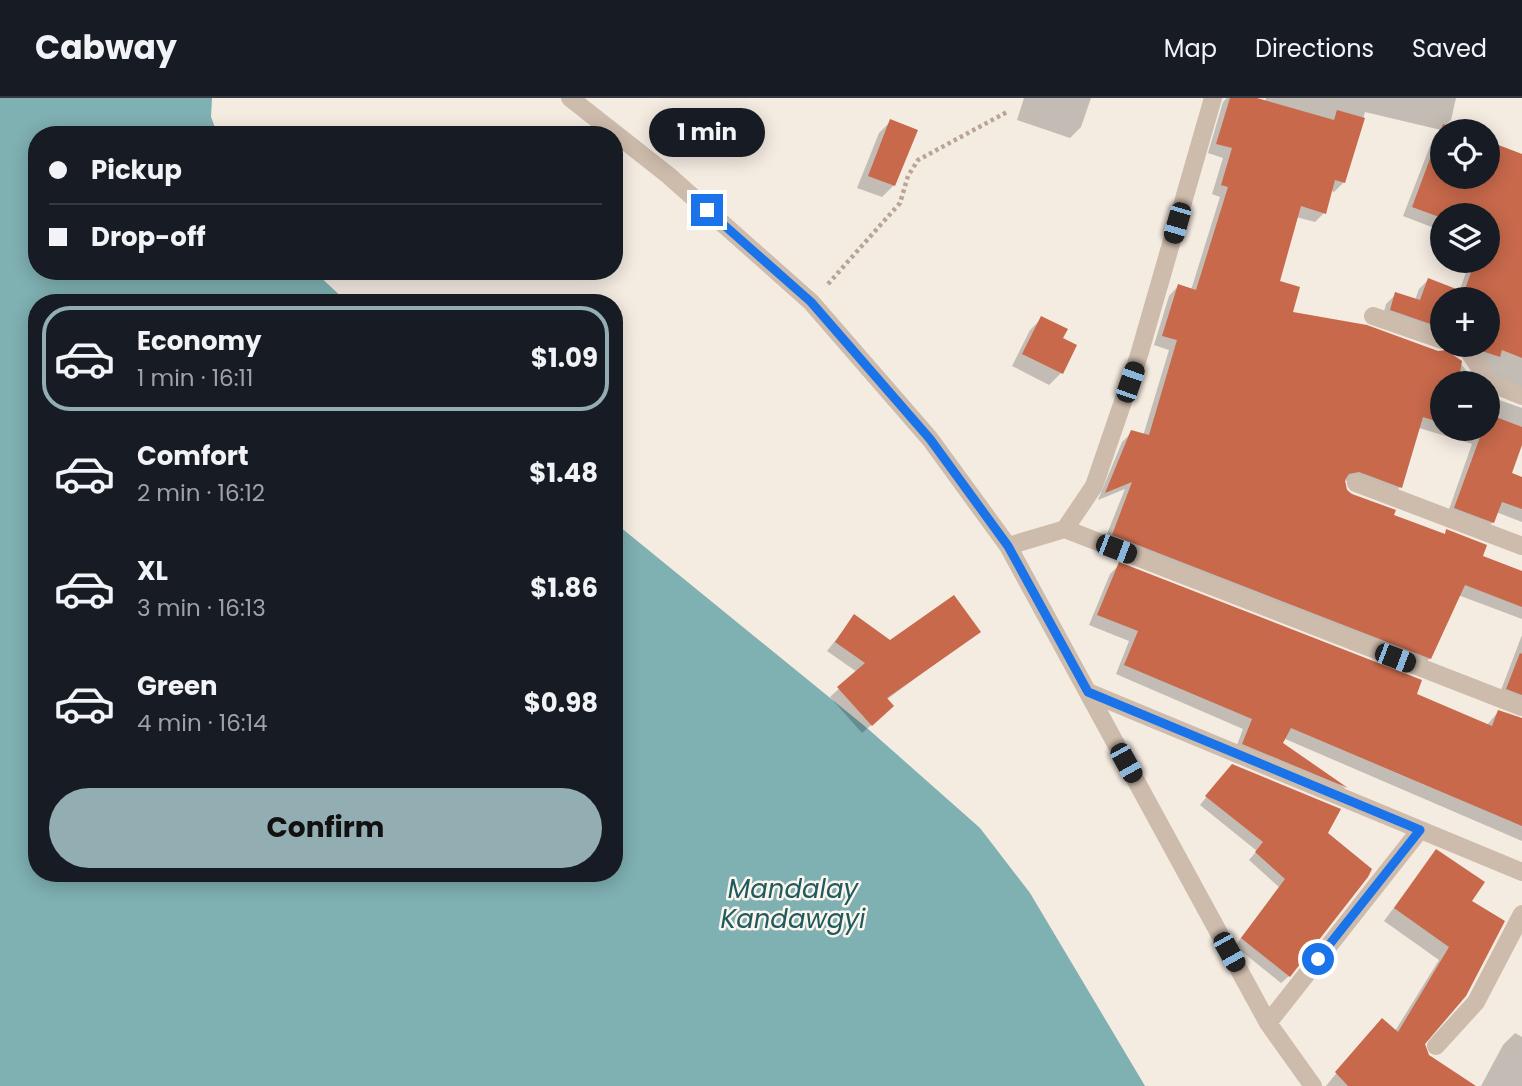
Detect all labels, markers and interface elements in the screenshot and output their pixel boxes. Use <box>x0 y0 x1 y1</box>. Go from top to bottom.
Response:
text: Cabway <box>35 24 177 71</box>
text: Map <box>1164 32 1217 65</box>
text: Directions <box>1255 32 1374 65</box>
text: Saved <box>1412 32 1487 65</box>
callout: 1 min <box>649 108 765 158</box>
text: 1 min <box>677 116 737 148</box>
map controls <box>1430 119 1500 441</box>
button: locate <box>1430 119 1500 189</box>
text: Pickup <box>91 152 182 188</box>
route end <box>691 194 723 226</box>
car <box>1162 200 1193 246</box>
button: layers <box>1430 203 1500 273</box>
text: Drop-off <box>91 219 206 255</box>
button: + <box>1430 287 1500 357</box>
text: Economy <box>137 323 261 359</box>
icon: car <box>53 327 116 390</box>
text: $1.09 <box>531 340 598 376</box>
car <box>1114 359 1147 405</box>
text: 1 min · 16:11 <box>137 362 253 394</box>
button: − <box>1430 371 1500 441</box>
text: Comfort <box>137 438 249 474</box>
icon: car <box>53 442 116 505</box>
text: $1.48 <box>529 455 598 491</box>
text: 2 min · 16:12 <box>137 477 265 509</box>
car <box>1093 532 1140 566</box>
text: XL <box>137 553 168 589</box>
icon: car <box>53 557 116 620</box>
text: $1.86 <box>530 570 598 606</box>
text: 3 min · 16:13 <box>137 592 266 624</box>
car <box>1372 641 1419 675</box>
text: Green <box>137 668 218 704</box>
icon: car <box>53 672 116 735</box>
text: $0.98 <box>524 685 598 721</box>
text: 4 min · 16:14 <box>137 707 268 739</box>
car <box>1107 740 1146 786</box>
button: Confirm <box>49 788 602 868</box>
water label: Mandalay Kandawgyi <box>721 871 866 937</box>
car <box>1210 929 1249 975</box>
route start <box>1302 943 1334 975</box>

